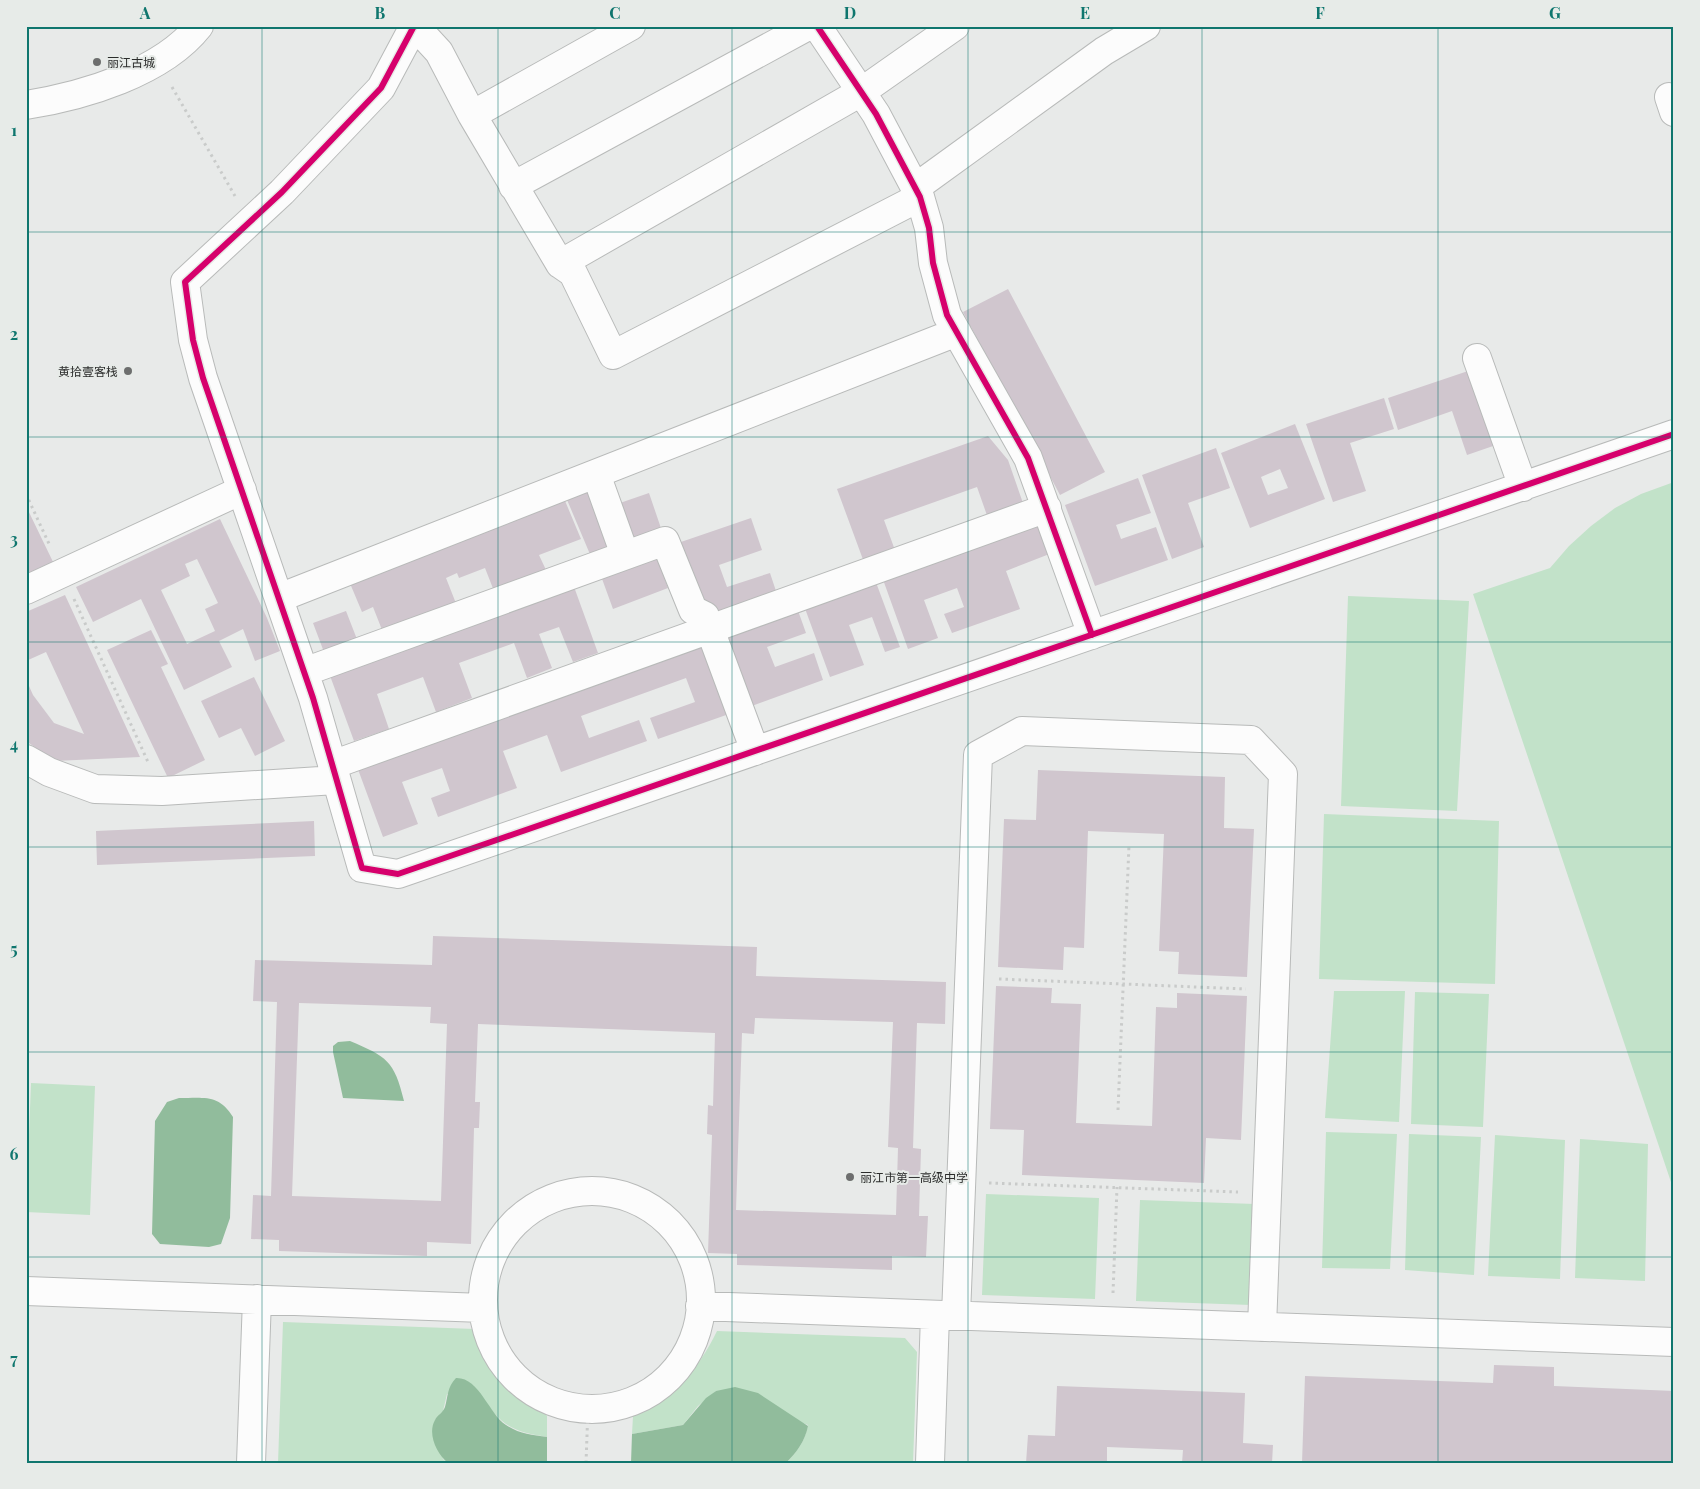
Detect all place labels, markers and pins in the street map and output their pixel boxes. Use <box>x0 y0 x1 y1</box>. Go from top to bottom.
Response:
place label: 丽江古城 <box>107 54 155 70</box>
marker: 丽江古城 <box>91 56 103 68</box>
place label: 黄拾壹客栈 <box>58 363 118 379</box>
marker: 黄拾壹客栈 <box>122 365 134 377</box>
place label: 丽江市第一高级中学 <box>860 1169 968 1185</box>
marker: 丽江市第一高级中学 <box>844 1171 856 1183</box>

